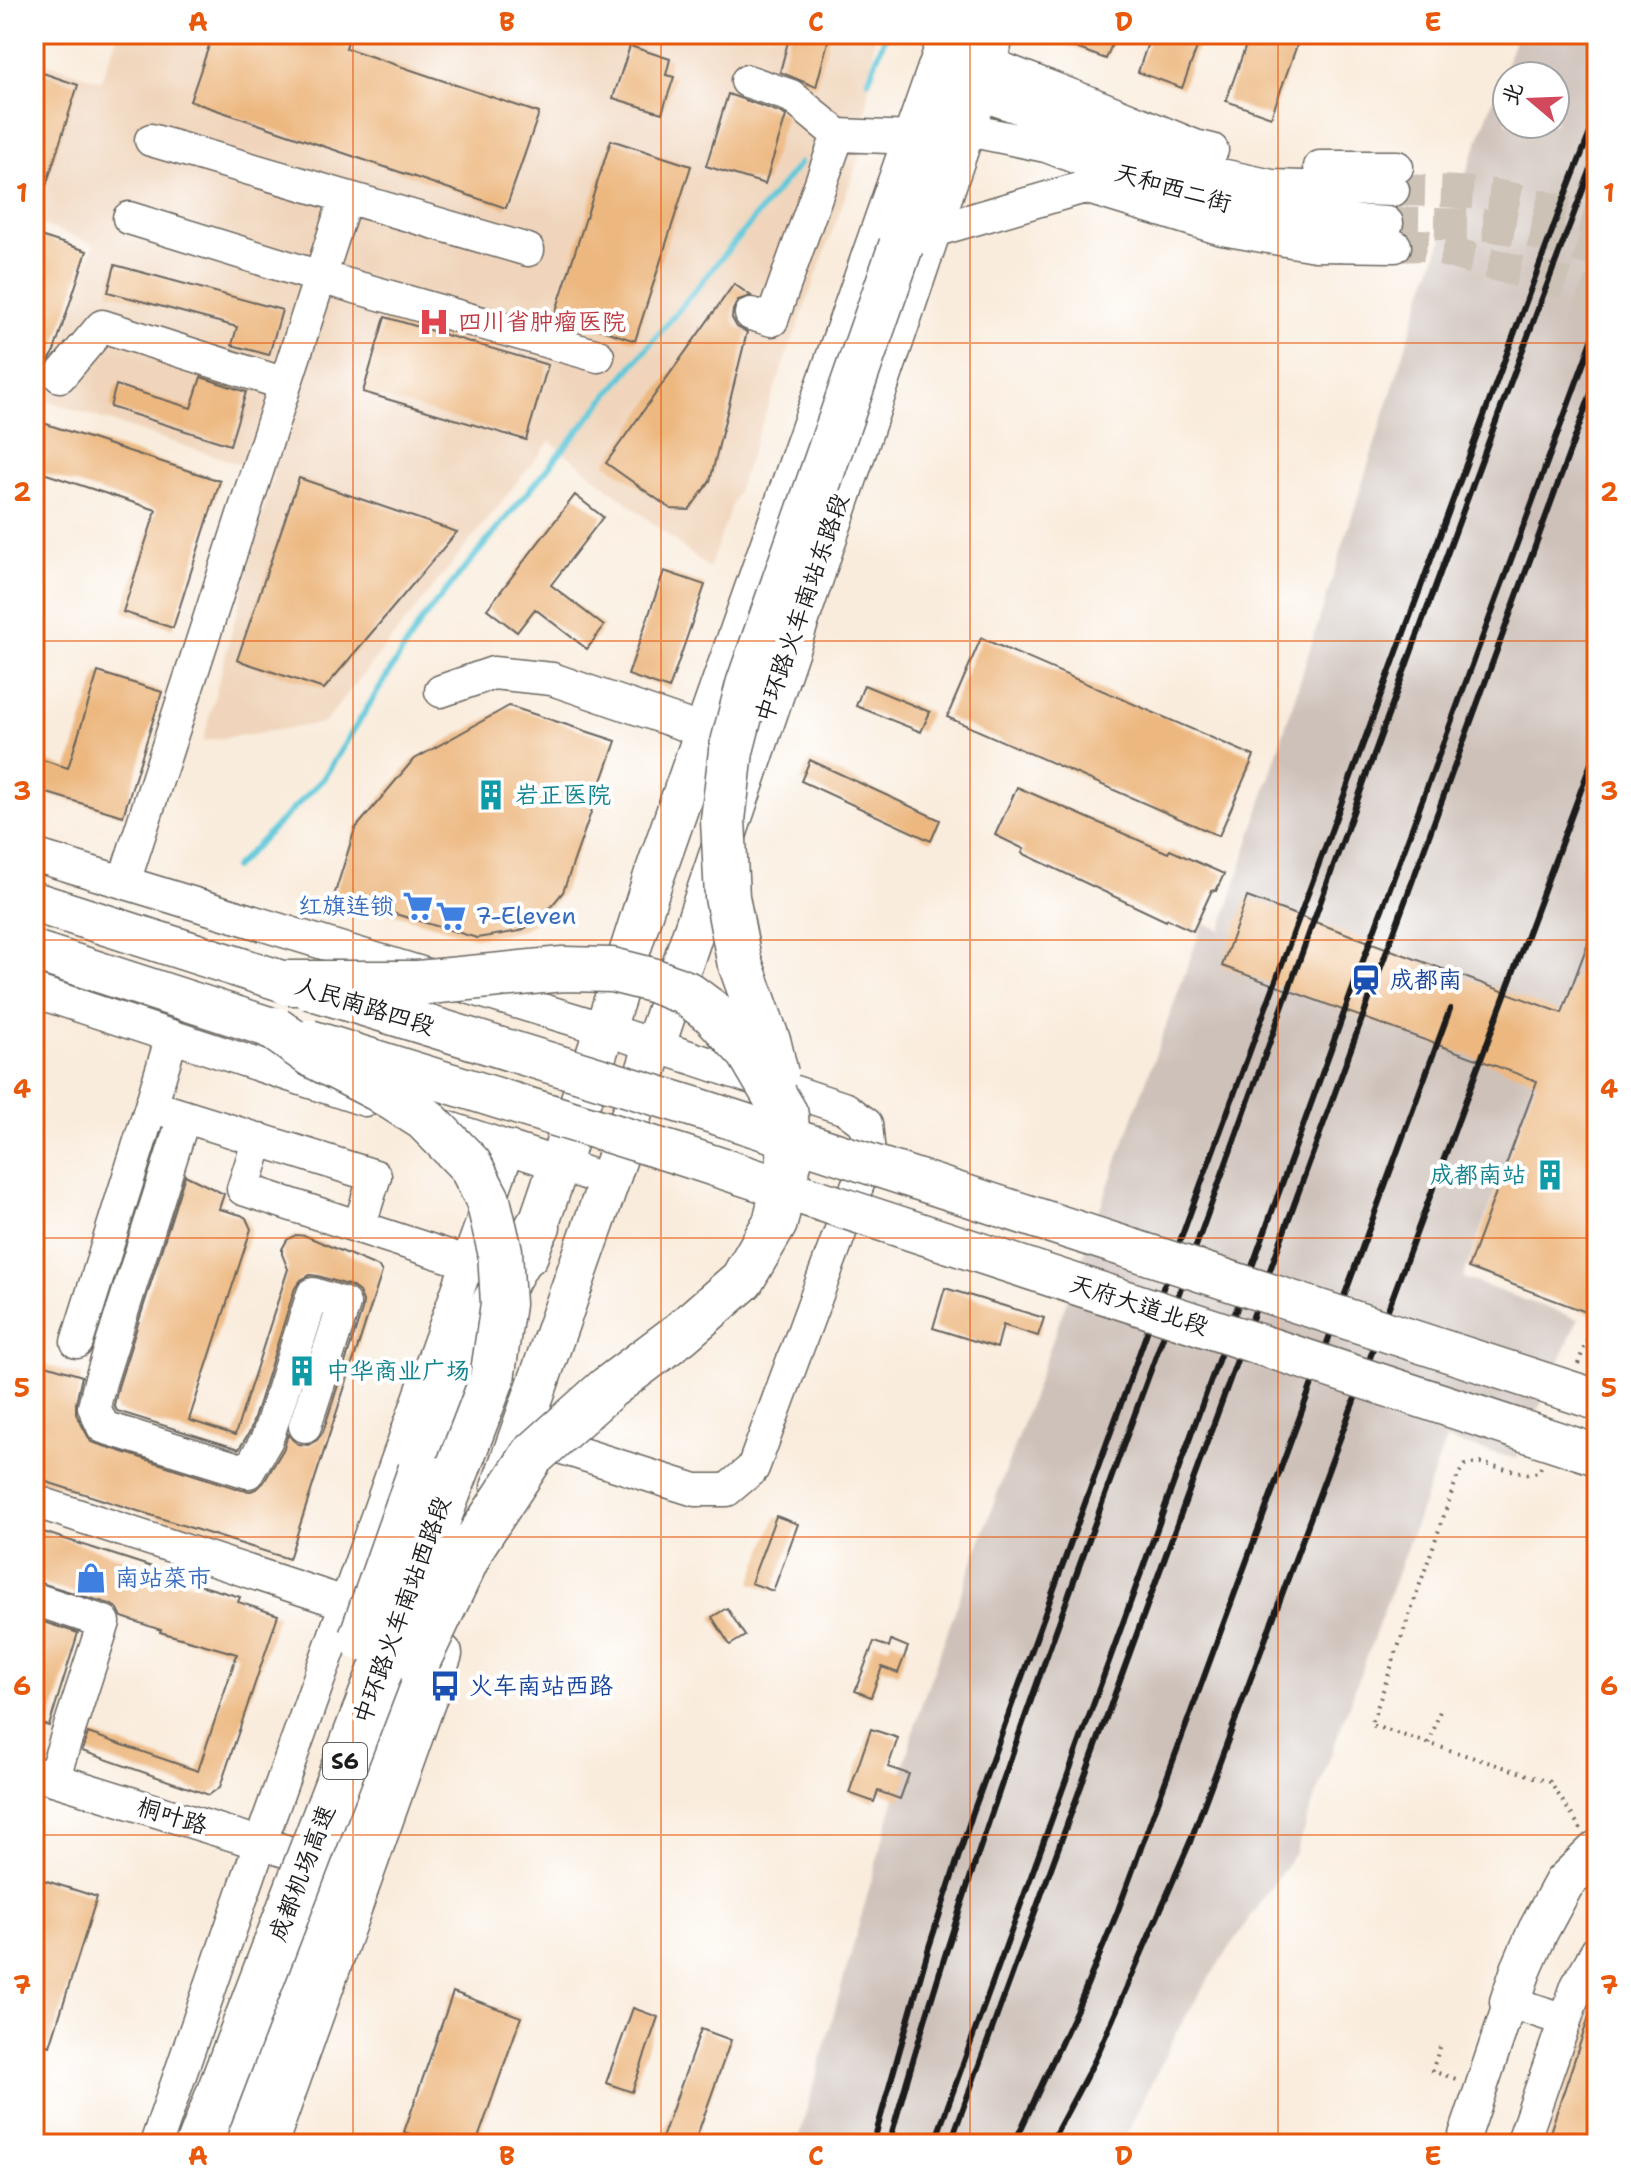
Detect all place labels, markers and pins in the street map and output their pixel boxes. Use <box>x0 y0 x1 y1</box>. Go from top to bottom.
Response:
hospital icon: 四川省肿瘤医院 <box>417 305 451 339</box>
place label: 四川省肿瘤医院 <box>458 306 626 338</box>
building icon: 岩正医院 <box>474 778 508 812</box>
place label: 岩正医院 <box>515 779 611 811</box>
supermarket icon: 红旗连锁 <box>401 889 435 923</box>
place label: 红旗连锁 <box>298 890 394 922</box>
supermarket icon: 7-Eleven <box>434 899 468 933</box>
place label: 7-Eleven <box>475 900 576 932</box>
station icon: 成都南 <box>1349 963 1383 997</box>
place label: 成都南 <box>1390 964 1462 996</box>
building icon: 成都南站 <box>1533 1158 1567 1192</box>
place label: 成都南站 <box>1430 1159 1526 1191</box>
building icon: 中华商业广场 <box>285 1354 319 1388</box>
place label: 中华商业广场 <box>326 1355 470 1387</box>
shop icon: 南站菜市 <box>74 1561 108 1595</box>
place label: 南站菜市 <box>115 1562 211 1594</box>
bus stop icon: 火车南站西路 <box>428 1669 462 1703</box>
place label: 火车南站西路 <box>469 1670 613 1702</box>

